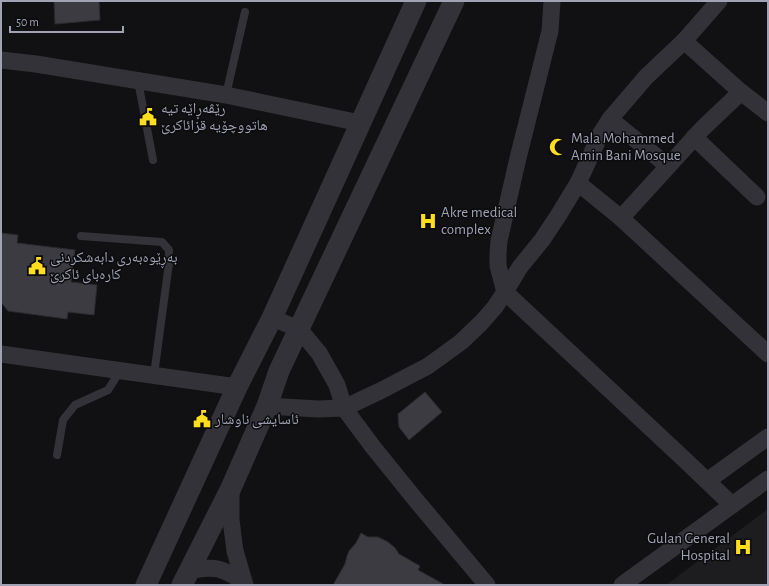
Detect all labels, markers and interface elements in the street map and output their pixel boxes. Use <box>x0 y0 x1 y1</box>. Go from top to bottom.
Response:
scale bar <box>10 8 123 34</box>
text: 50 m <box>16 16 39 28</box>
place label: رێڤەڕاێە تیە هاتووچۆیە قزائاکرێ <box>161 101 268 135</box>
public building icon: رێڤەڕاێە تیە هاتووچۆیە قزائاکرێ <box>138 107 158 127</box>
place label: Mala Mohammed Amin Bani Mosque <box>571 131 681 163</box>
mosque icon: Mala Mohammed Amin Bani Mosque <box>548 137 568 157</box>
place label: Akre medical complex <box>441 205 517 237</box>
hospital icon: Akre medical complex <box>418 211 438 231</box>
place label: بەڕێوەبەری دابەشکردنی کارەبای ئاکرێ <box>50 250 178 284</box>
public building icon: بەڕێوەبەری دابەشکردنی کارەبای ئاکرێ <box>27 256 47 276</box>
public building icon: ئاسايشى ناوشار <box>192 409 212 429</box>
place label: ئاسايشى ناوشار <box>214 412 299 429</box>
place label: Gulan General Hospital <box>647 531 730 563</box>
hospital icon: Gulan General Hospital <box>733 537 753 557</box>

